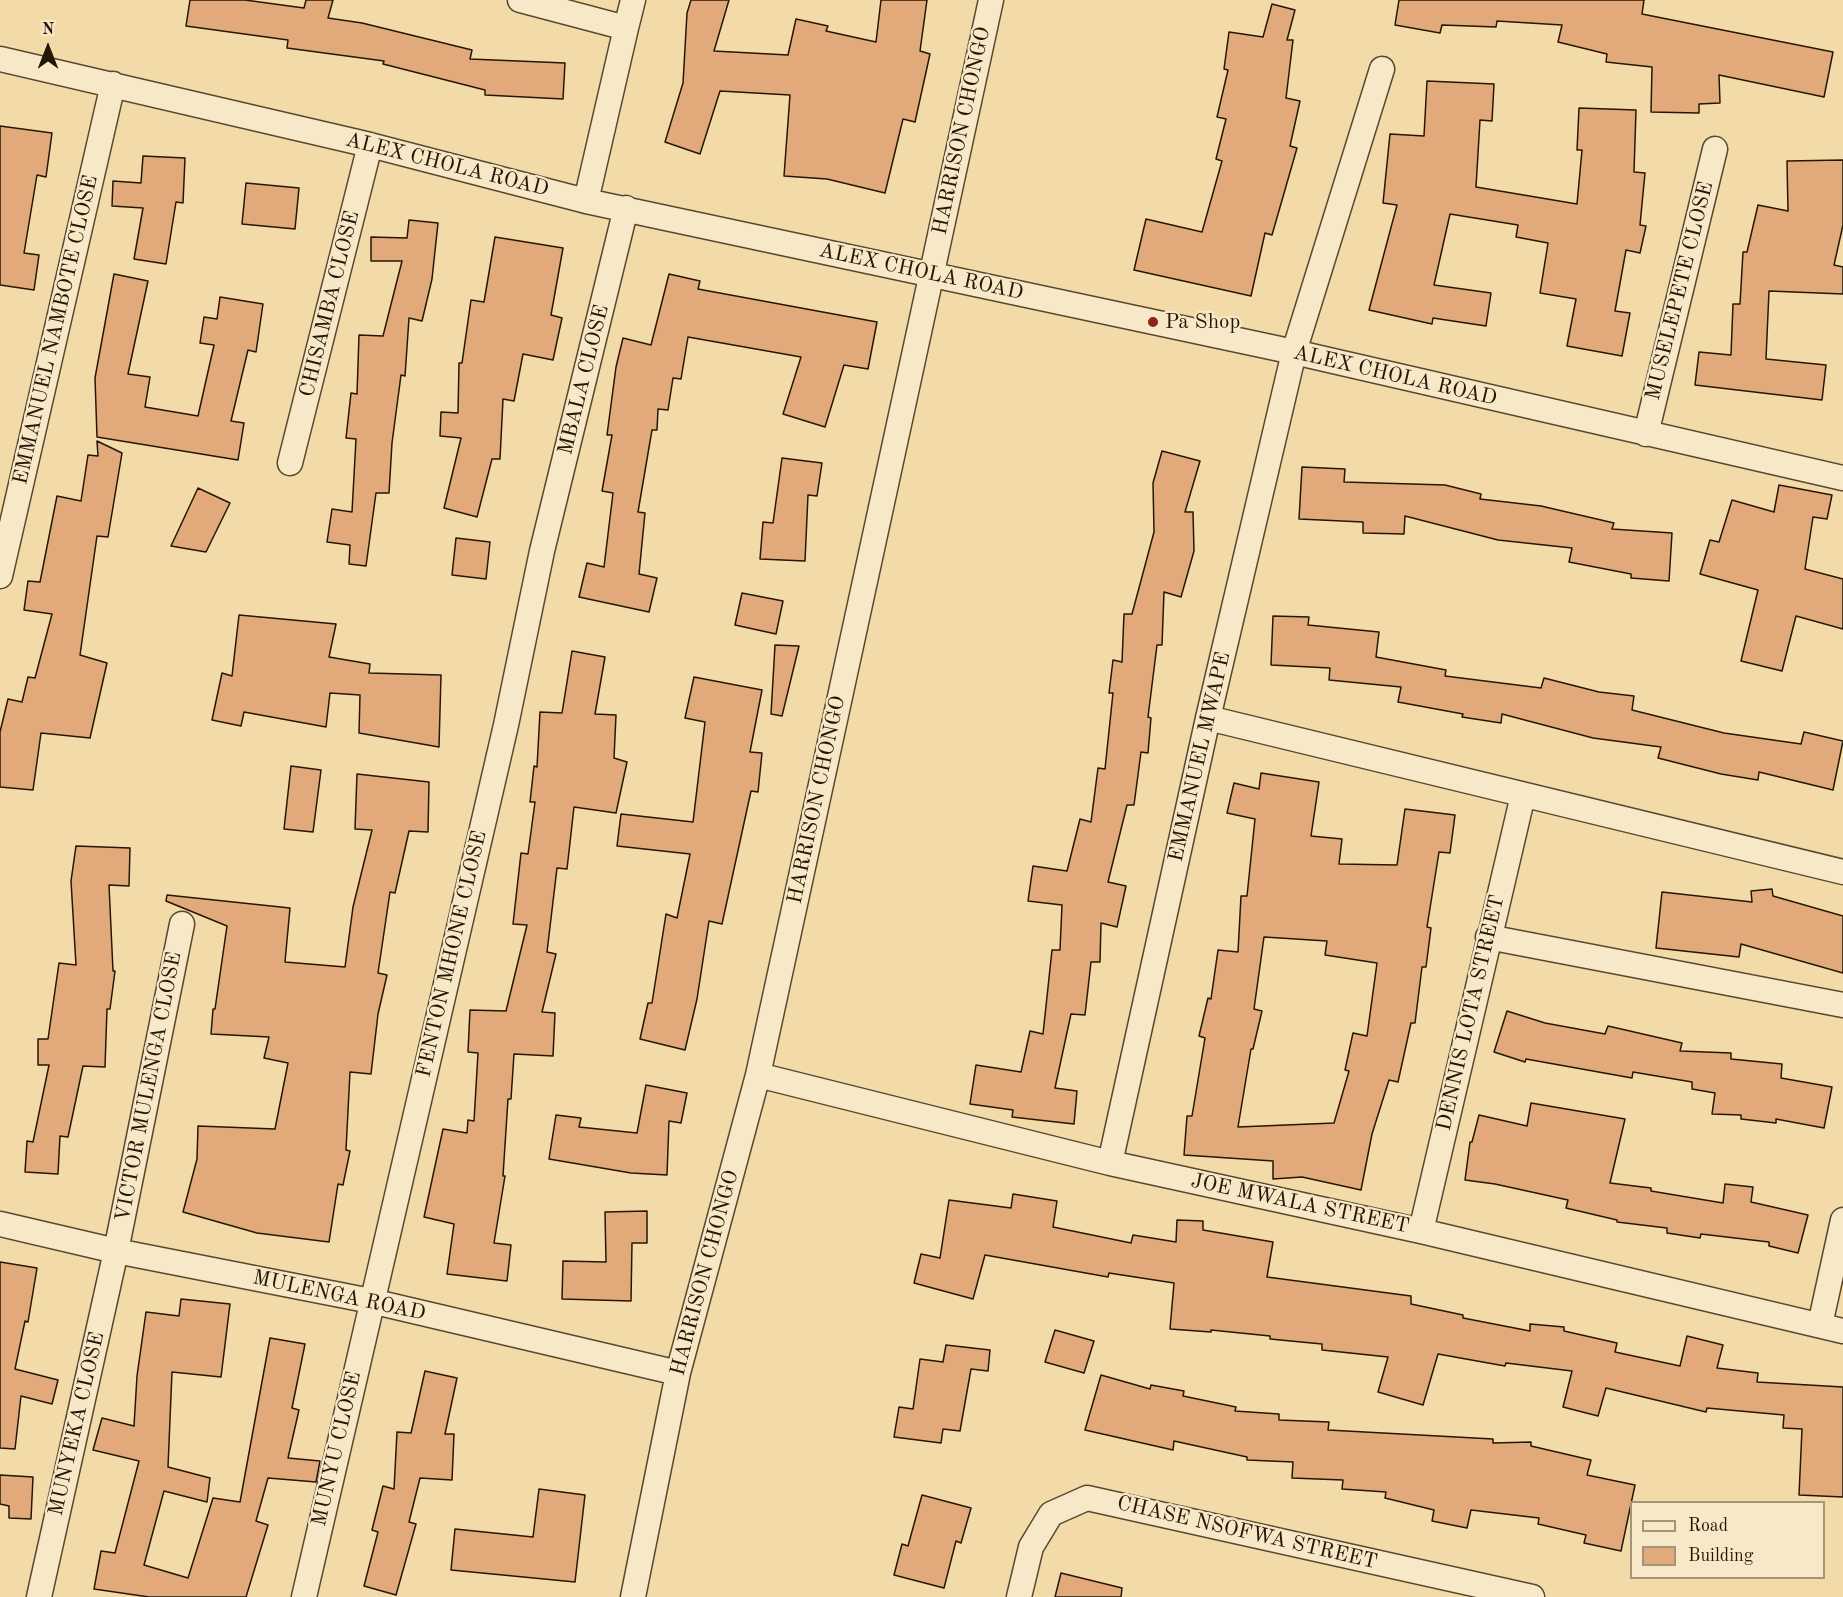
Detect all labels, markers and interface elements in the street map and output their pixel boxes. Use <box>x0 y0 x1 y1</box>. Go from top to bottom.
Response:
north arrow <box>18 18 78 78</box>
text: N <box>42 22 54 38</box>
street label: HARRISON CHONGO <box>928 25 996 237</box>
street label: ALEX CHOLA ROAD <box>343 128 551 202</box>
street label: EMMANUEL NAMBOTE CLOSE <box>8 173 104 487</box>
street label: MUSELEPETE CLOSE <box>1641 179 1719 403</box>
street label: CHISAMBA CLOSE <box>295 208 365 400</box>
street label: ALEX CHOLA ROAD <box>816 238 1026 306</box>
street label: MBALA CLOSE <box>553 302 615 458</box>
place label: Pa Shop <box>1165 309 1240 335</box>
marker: Pa Shop <box>1146 315 1160 329</box>
street label: ALEX CHOLA ROAD <box>1291 340 1499 412</box>
street label: EMMANUEL MWAPE <box>1164 650 1236 864</box>
street label: HARRISON CHONGO <box>783 694 851 906</box>
street label: FENTON MHONE CLOSE <box>411 828 493 1080</box>
street label: DENNIS LOTA STREET <box>1432 893 1510 1133</box>
street label: VICTOR MULENGA CLOSE <box>110 950 188 1224</box>
street label: HARRISON CHONGO <box>665 1167 745 1379</box>
street label: JOE MWALA STREET <box>1189 1169 1411 1239</box>
street label: MULENGA ROAD <box>250 1265 428 1327</box>
street label: MUNYEKA CLOSE <box>44 1330 110 1518</box>
street label: MUNYU CLOSE <box>307 1369 367 1529</box>
street label: CHASE NSOFWA STREET <box>1114 1491 1380 1575</box>
legend <box>1630 1501 1825 1579</box>
text: Road <box>1688 1517 1728 1535</box>
text: Building <box>1688 1547 1753 1565</box>

